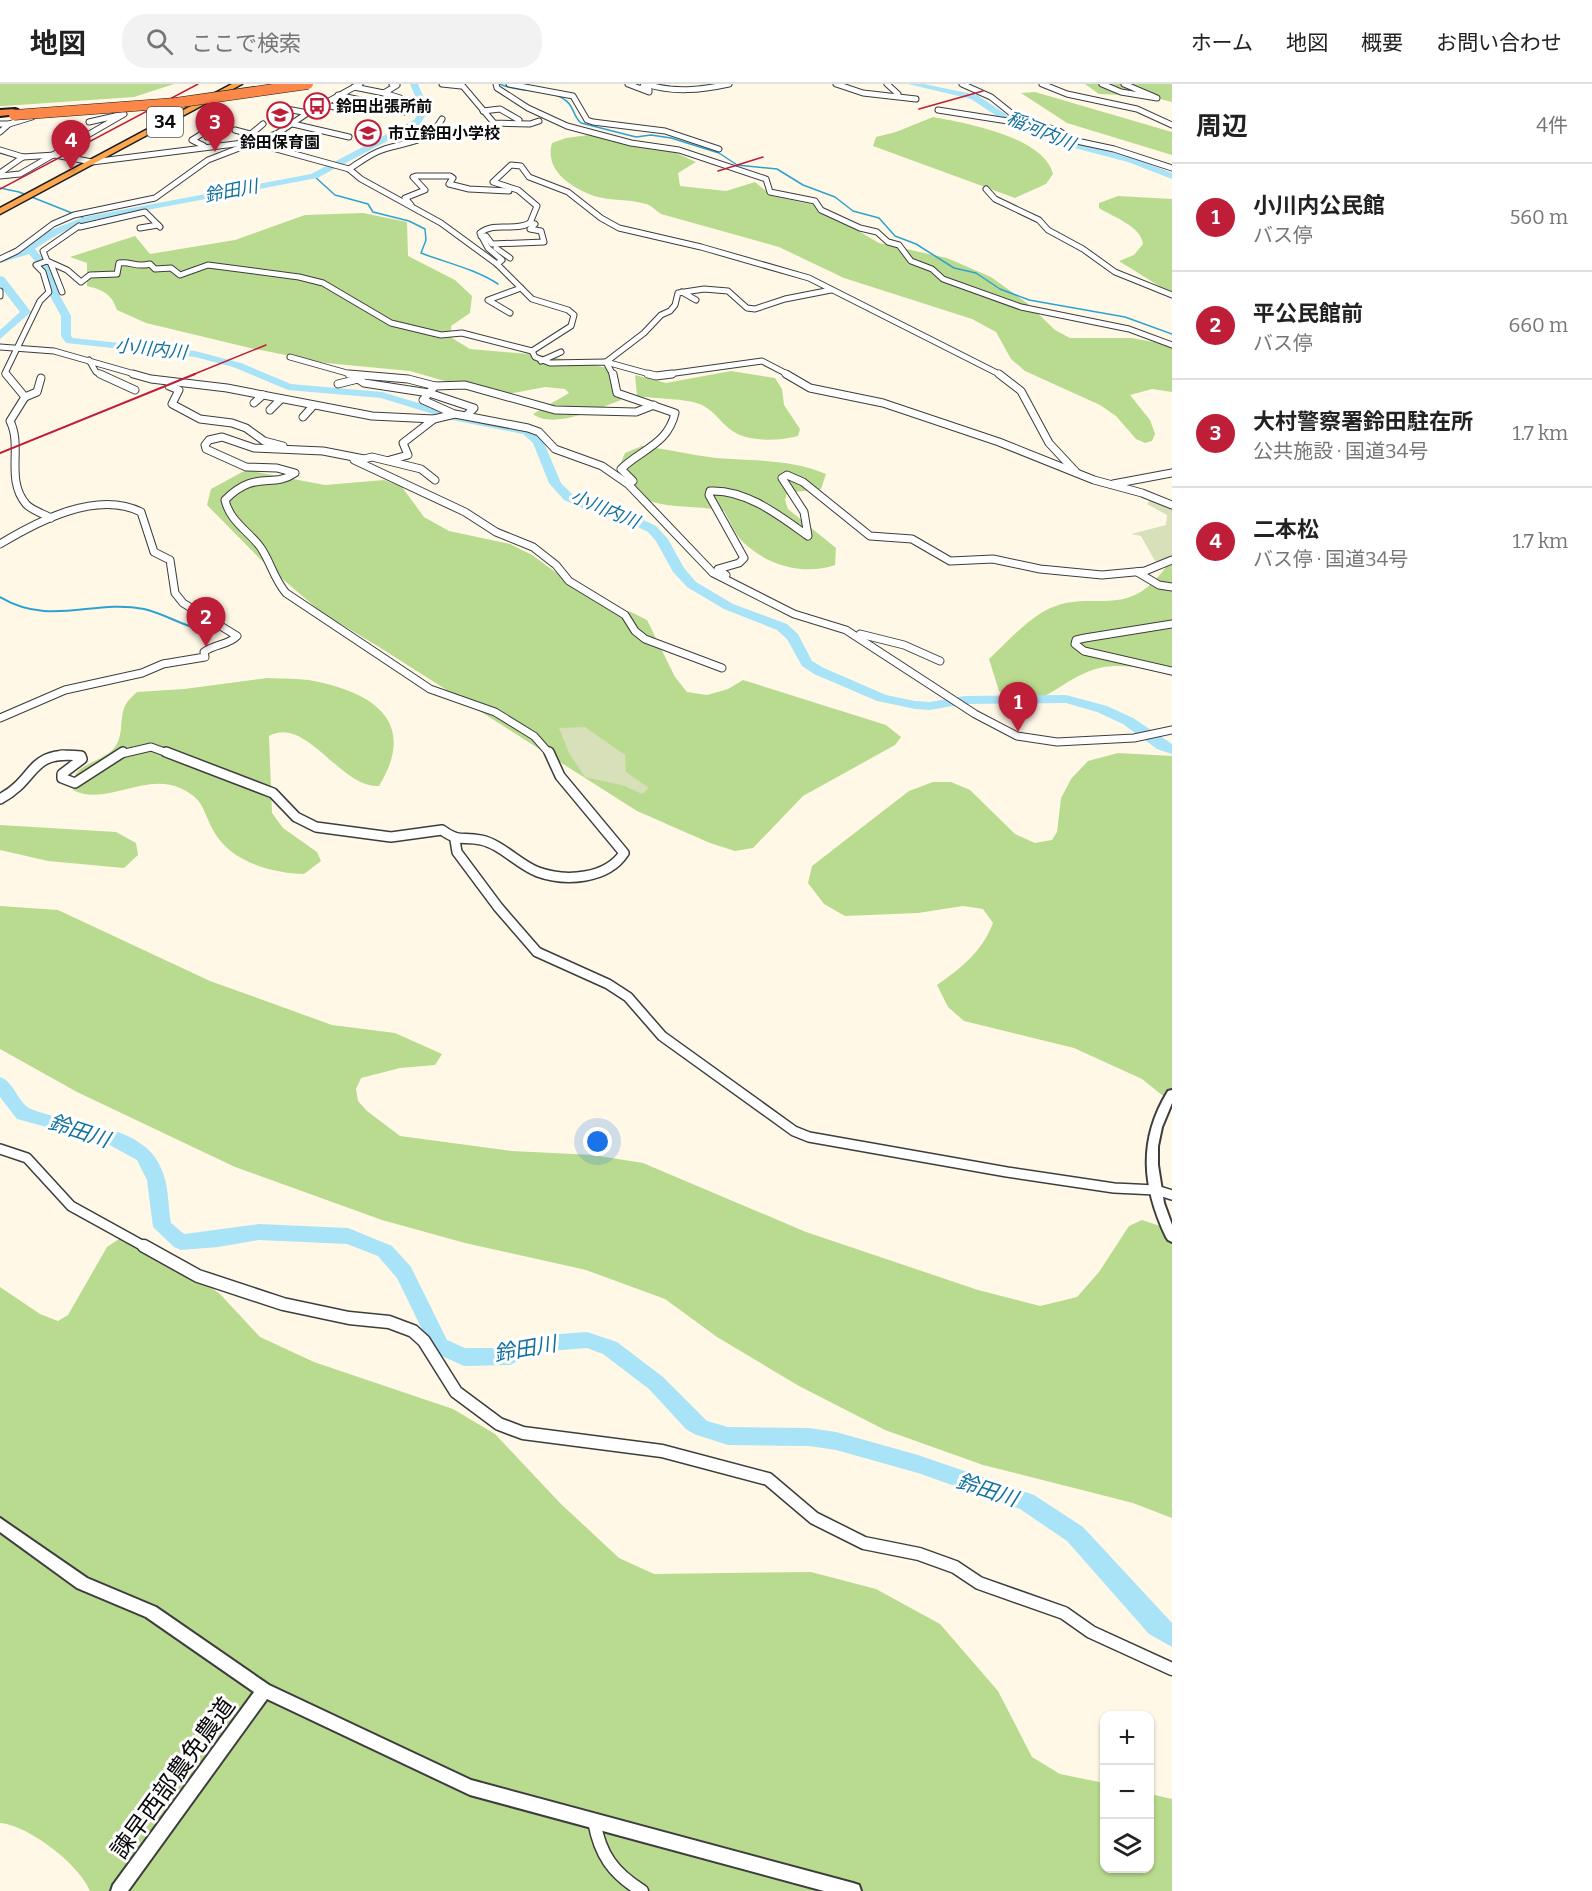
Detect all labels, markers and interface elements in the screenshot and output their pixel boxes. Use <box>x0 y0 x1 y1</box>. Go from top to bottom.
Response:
search box <box>122 14 542 68</box>
icon: search <box>143 25 176 58</box>
text: 地図 <box>30 27 86 60</box>
text: ここで検索 <box>191 30 301 57</box>
text: ホーム <box>1191 30 1253 56</box>
text: 地図 <box>1286 30 1328 56</box>
text: 概要 <box>1361 30 1403 56</box>
text: お問い合わせ <box>1436 30 1562 56</box>
bus stop icon: 鈴田出張所前 <box>302 91 332 121</box>
place label: 鈴田出張所前 <box>336 97 432 116</box>
school or university icon: 鈴田保育園 <box>265 100 295 130</box>
pin: 3 <box>196 103 234 152</box>
road number: 34 <box>147 107 183 137</box>
water label: 稲河内川 <box>1004 107 1080 156</box>
text: 周辺 <box>1196 111 1248 142</box>
text: 4件 <box>1536 113 1568 137</box>
school or university icon: 市立鈴田小学校 <box>353 118 383 148</box>
pin: 4 <box>52 120 90 170</box>
place label: 市立鈴田小学校 <box>388 124 500 143</box>
place label: 鈴田保育園 <box>240 133 320 152</box>
water label: 鈴田川 <box>202 175 262 207</box>
text: 小川内公民館 <box>1253 192 1385 219</box>
text: 1 <box>1211 205 1220 229</box>
text: 560 m <box>1510 205 1568 229</box>
text: バス停 <box>1253 223 1313 247</box>
text: 平公民館前 <box>1253 300 1363 327</box>
text: 2 <box>1210 313 1221 337</box>
text: 660 m <box>1509 313 1568 337</box>
text: バス停 <box>1253 331 1313 355</box>
water label: 小川内川 <box>114 334 190 364</box>
text: 大村警察署鈴田駐在所 <box>1253 408 1473 435</box>
text: 3 <box>1210 421 1221 445</box>
text: 1.7 km <box>1513 421 1568 445</box>
text: 公共施設 · 国道34号 <box>1253 439 1428 463</box>
water label: 小川内川 <box>568 485 644 534</box>
text: 二本松 <box>1253 516 1319 543</box>
text: 4 <box>1209 529 1222 553</box>
text: 1.7 km <box>1513 529 1568 553</box>
text: バス停 · 国道34号 <box>1253 547 1408 571</box>
pin: 2 <box>186 598 226 647</box>
pin: 1 <box>998 682 1038 732</box>
water label: 鈴田川 <box>45 1109 115 1154</box>
your location <box>583 1127 612 1156</box>
water label: 鈴田川 <box>492 1330 560 1367</box>
water label: 鈴田川 <box>953 1468 1023 1513</box>
street label: 諫早西部農免農道 <box>105 1692 241 1864</box>
map controls <box>1100 1711 1154 1873</box>
button: + <box>1100 1711 1154 1765</box>
button: − <box>1100 1765 1154 1819</box>
button: layers <box>1100 1819 1154 1873</box>

